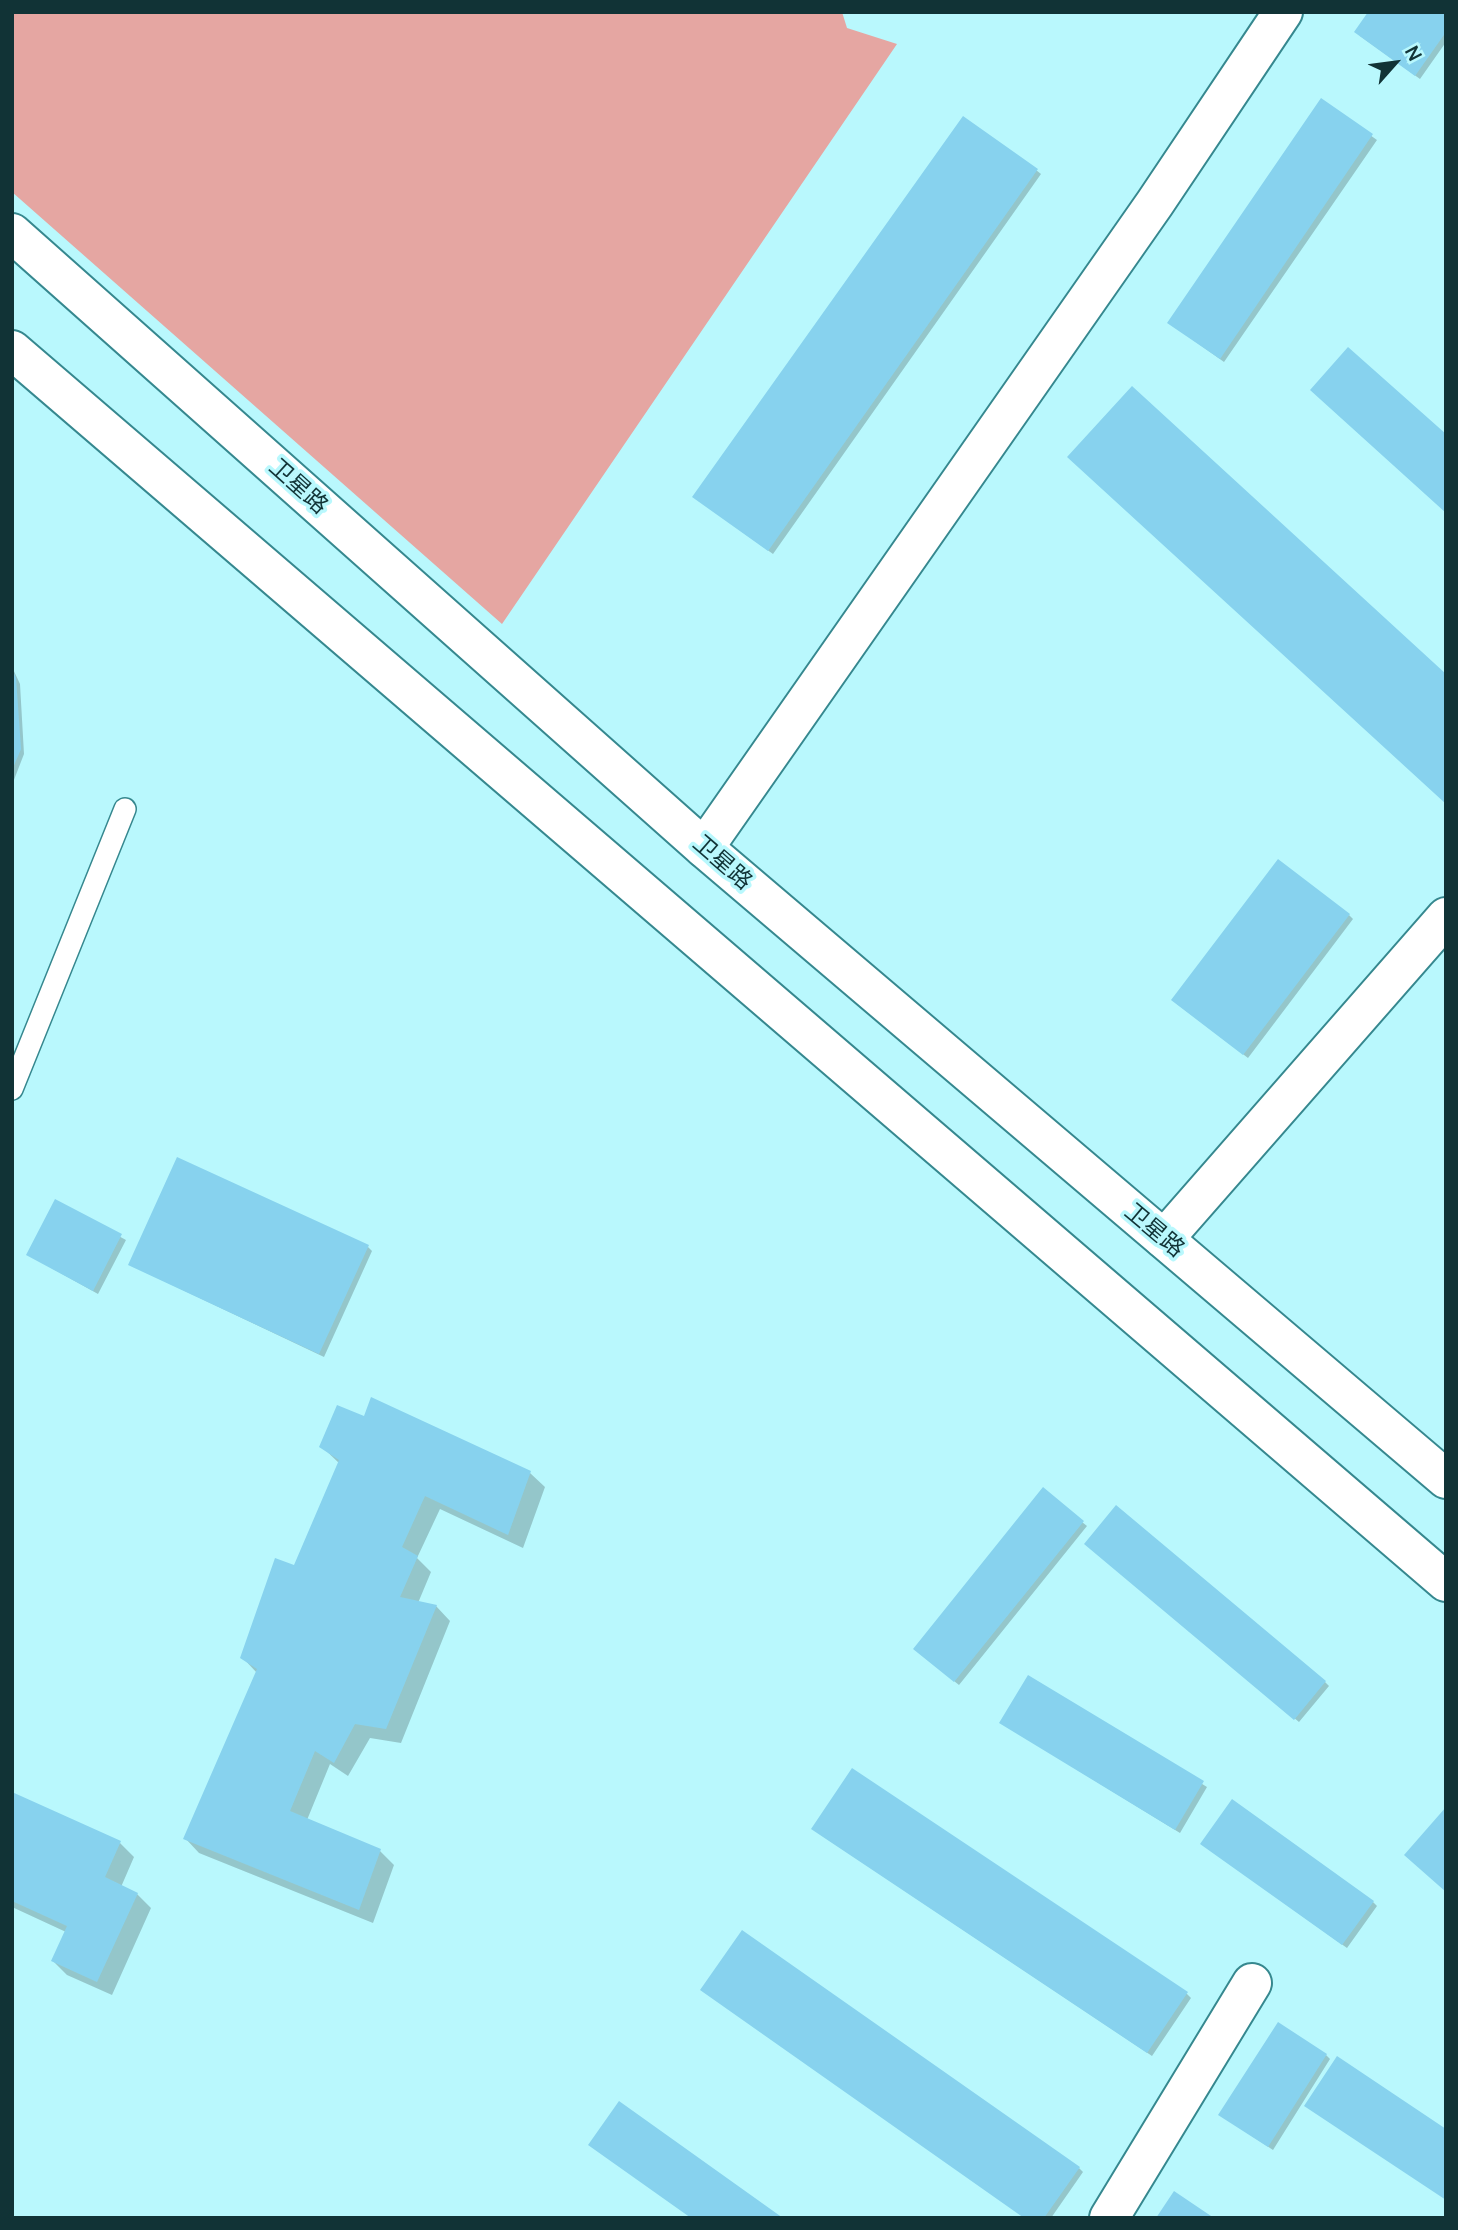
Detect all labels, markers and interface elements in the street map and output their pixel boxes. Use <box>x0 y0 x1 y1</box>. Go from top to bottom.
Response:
north arrow <box>1360 28 1430 98</box>
text: N <box>1399 41 1428 65</box>
street label: 卫星路 <box>263 454 333 520</box>
street label: 卫星路 <box>687 830 757 896</box>
street label: 卫星路 <box>1119 1198 1189 1264</box>

